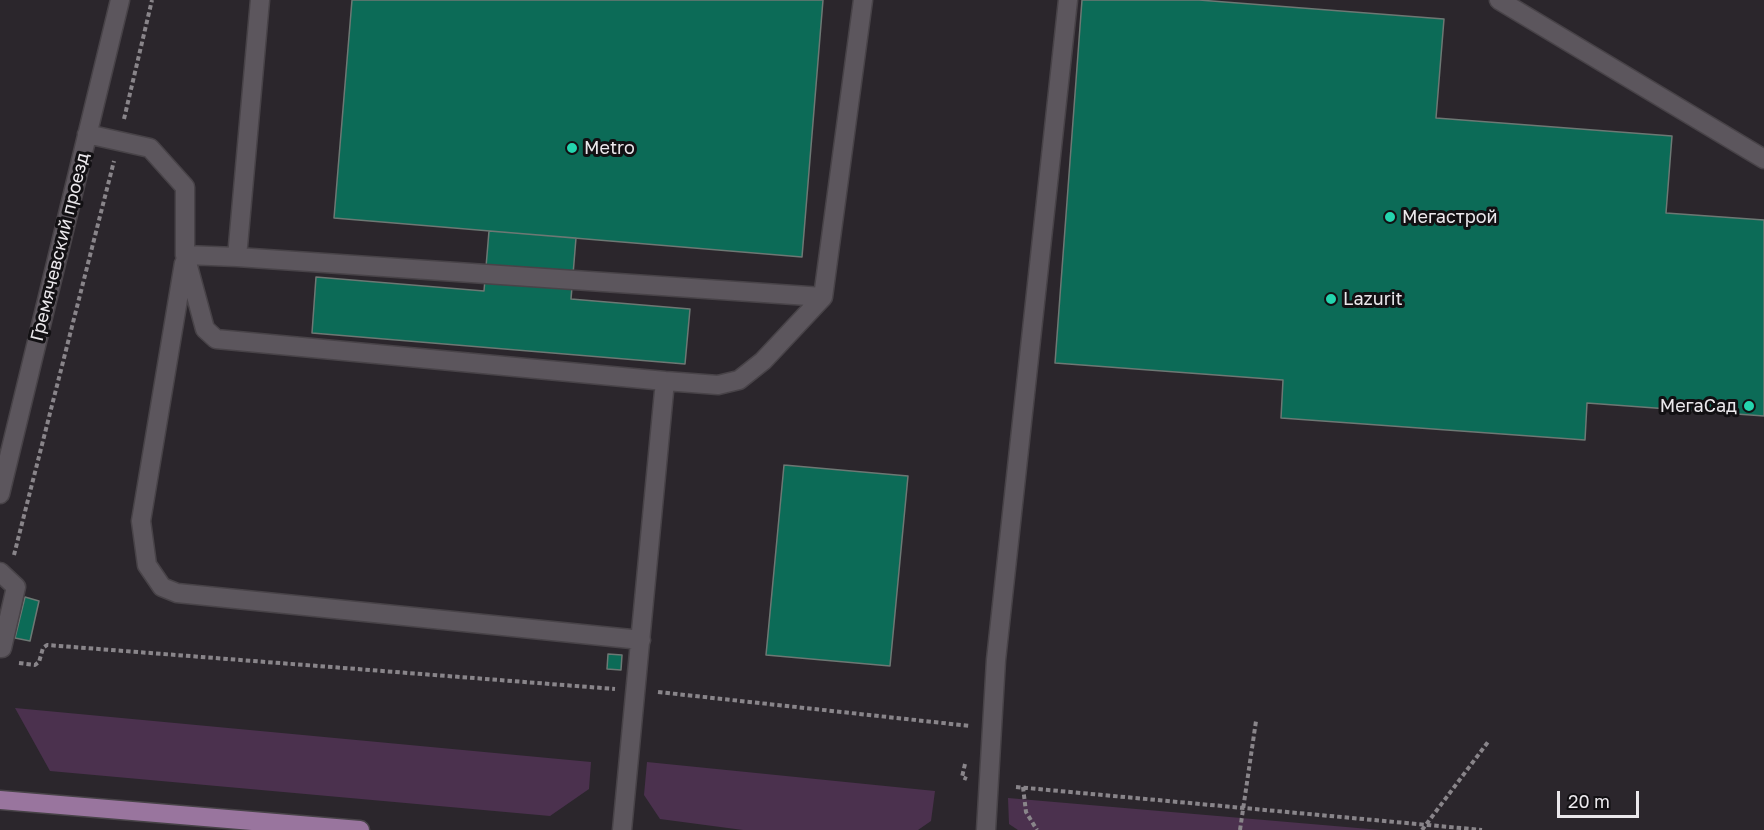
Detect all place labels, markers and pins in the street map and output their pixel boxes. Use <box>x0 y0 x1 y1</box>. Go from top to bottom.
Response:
place label: Metro <box>584 137 635 159</box>
marker: Metro <box>565 141 579 155</box>
place label: Мегастрой <box>1402 206 1497 228</box>
marker: Мегастрой <box>1383 210 1397 224</box>
place label: Lazurit <box>1343 288 1403 310</box>
marker: Lazurit <box>1324 292 1338 306</box>
place label: МегаСад <box>1660 395 1737 417</box>
marker: МегаСад <box>1742 399 1756 413</box>

